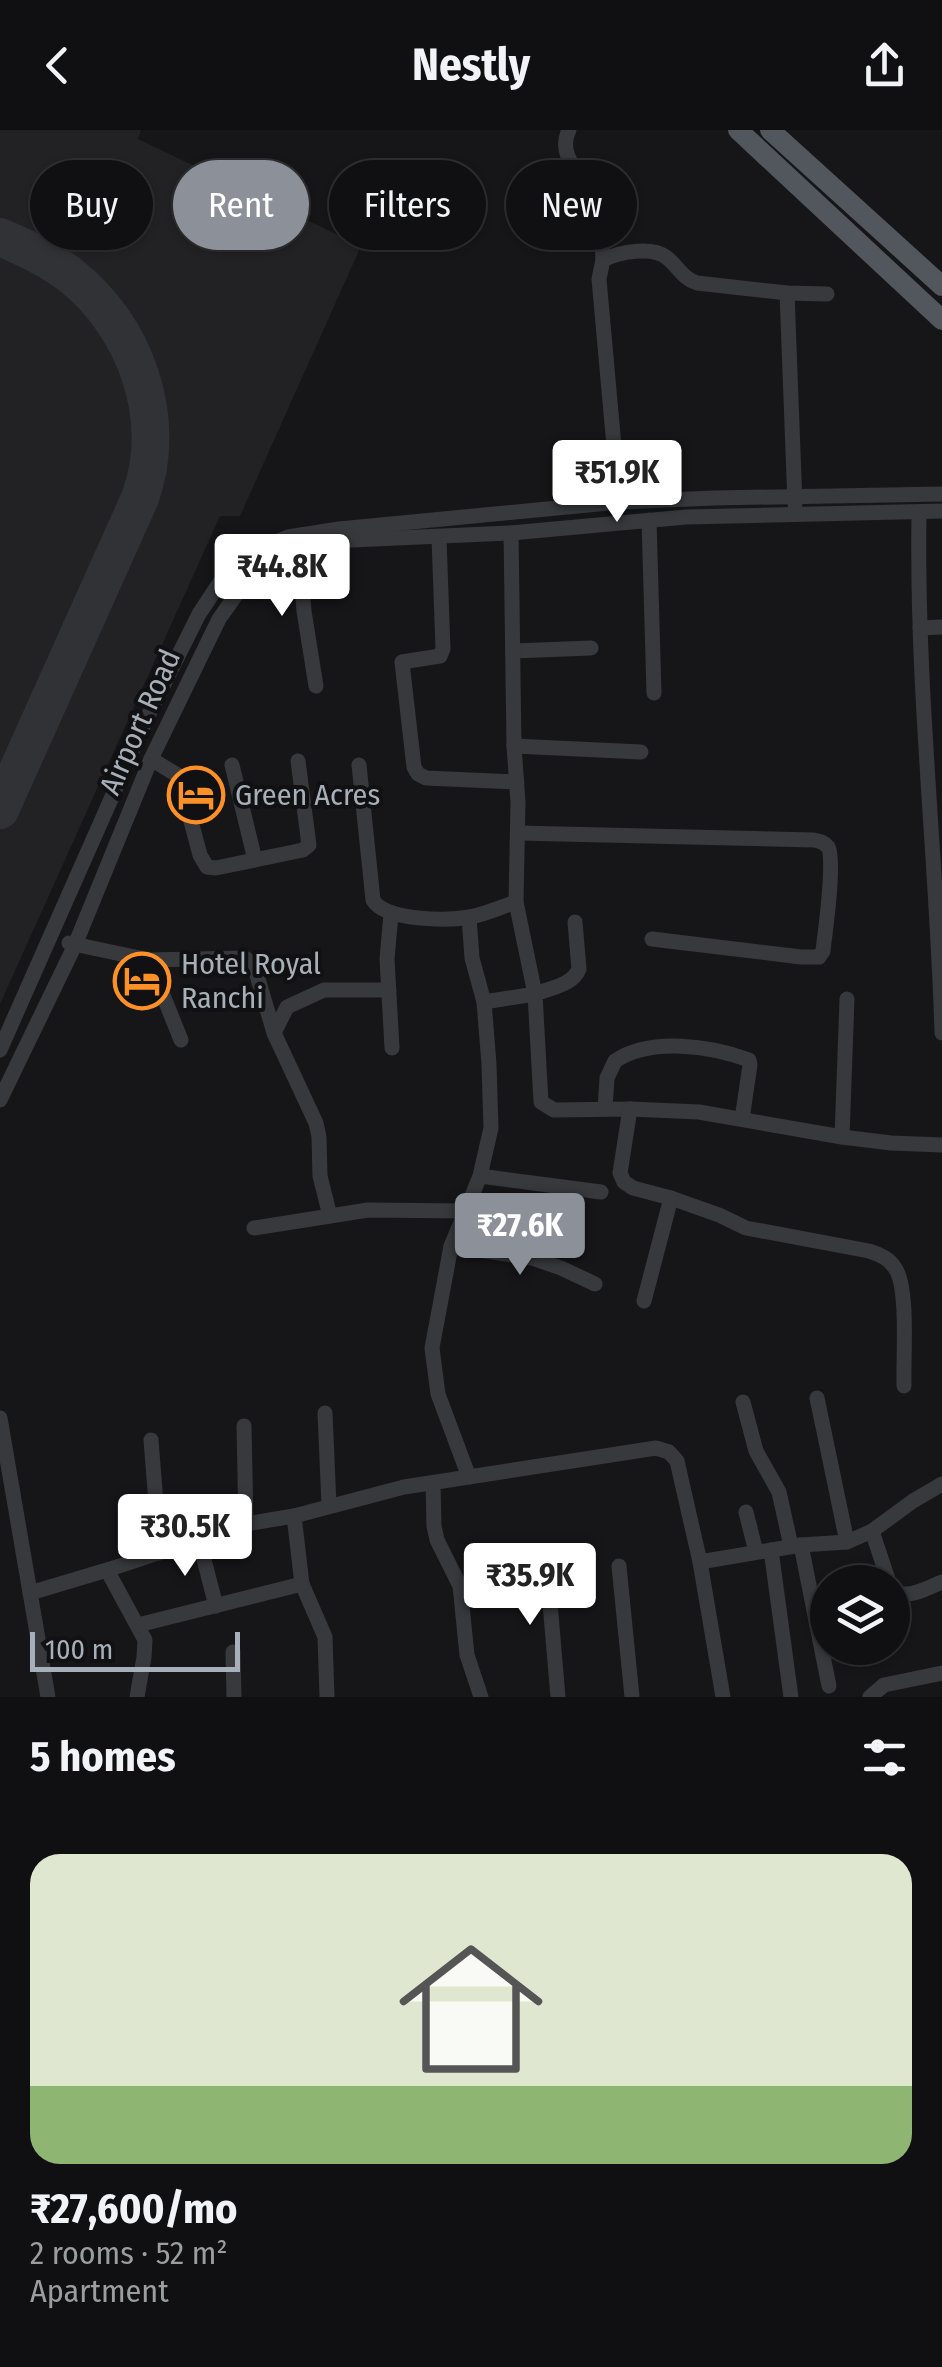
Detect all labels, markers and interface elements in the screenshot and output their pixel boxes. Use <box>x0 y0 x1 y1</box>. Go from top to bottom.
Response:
icon: back <box>30 38 85 93</box>
text: Nestly <box>412 38 530 92</box>
icon: share <box>857 38 912 93</box>
chip: Buy <box>30 160 153 250</box>
chip: Rent <box>173 160 309 250</box>
chip: Filters <box>329 160 486 250</box>
chip: New <box>506 160 637 250</box>
pin: ₹51.9K <box>536 440 698 525</box>
text: ₹51.9K <box>575 453 659 491</box>
pin: ₹44.8K <box>201 534 363 619</box>
text: ₹44.8K <box>237 547 327 585</box>
street label: Airport Road <box>92 644 188 800</box>
hotel icon: Green Acres <box>166 765 226 825</box>
place label: Green Acres <box>235 777 380 813</box>
place label: Hotel Royal Ranchi <box>181 946 321 1016</box>
hotel icon: Hotel Royal Ranchi <box>112 951 172 1011</box>
pin: ₹27.6K <box>439 1193 601 1278</box>
text: ₹27.6K <box>477 1206 563 1244</box>
pin: ₹30.5K <box>104 1494 266 1579</box>
text: ₹30.5K <box>140 1507 230 1545</box>
pin: ₹35.9K <box>449 1543 611 1628</box>
text: ₹35.9K <box>486 1556 574 1594</box>
map controls <box>810 1565 910 1665</box>
button: layers <box>810 1565 910 1665</box>
scale bar <box>30 1627 240 1672</box>
text: 100 m <box>45 1633 113 1666</box>
icon: filters <box>857 1730 912 1785</box>
text: 5 homes <box>30 1732 176 1782</box>
icon: home <box>381 1919 561 2099</box>
text: ₹27,600/mo <box>30 2184 237 2234</box>
text: 2 rooms · 52 m² <box>30 2234 228 2272</box>
text: Apartment <box>30 2272 169 2310</box>

